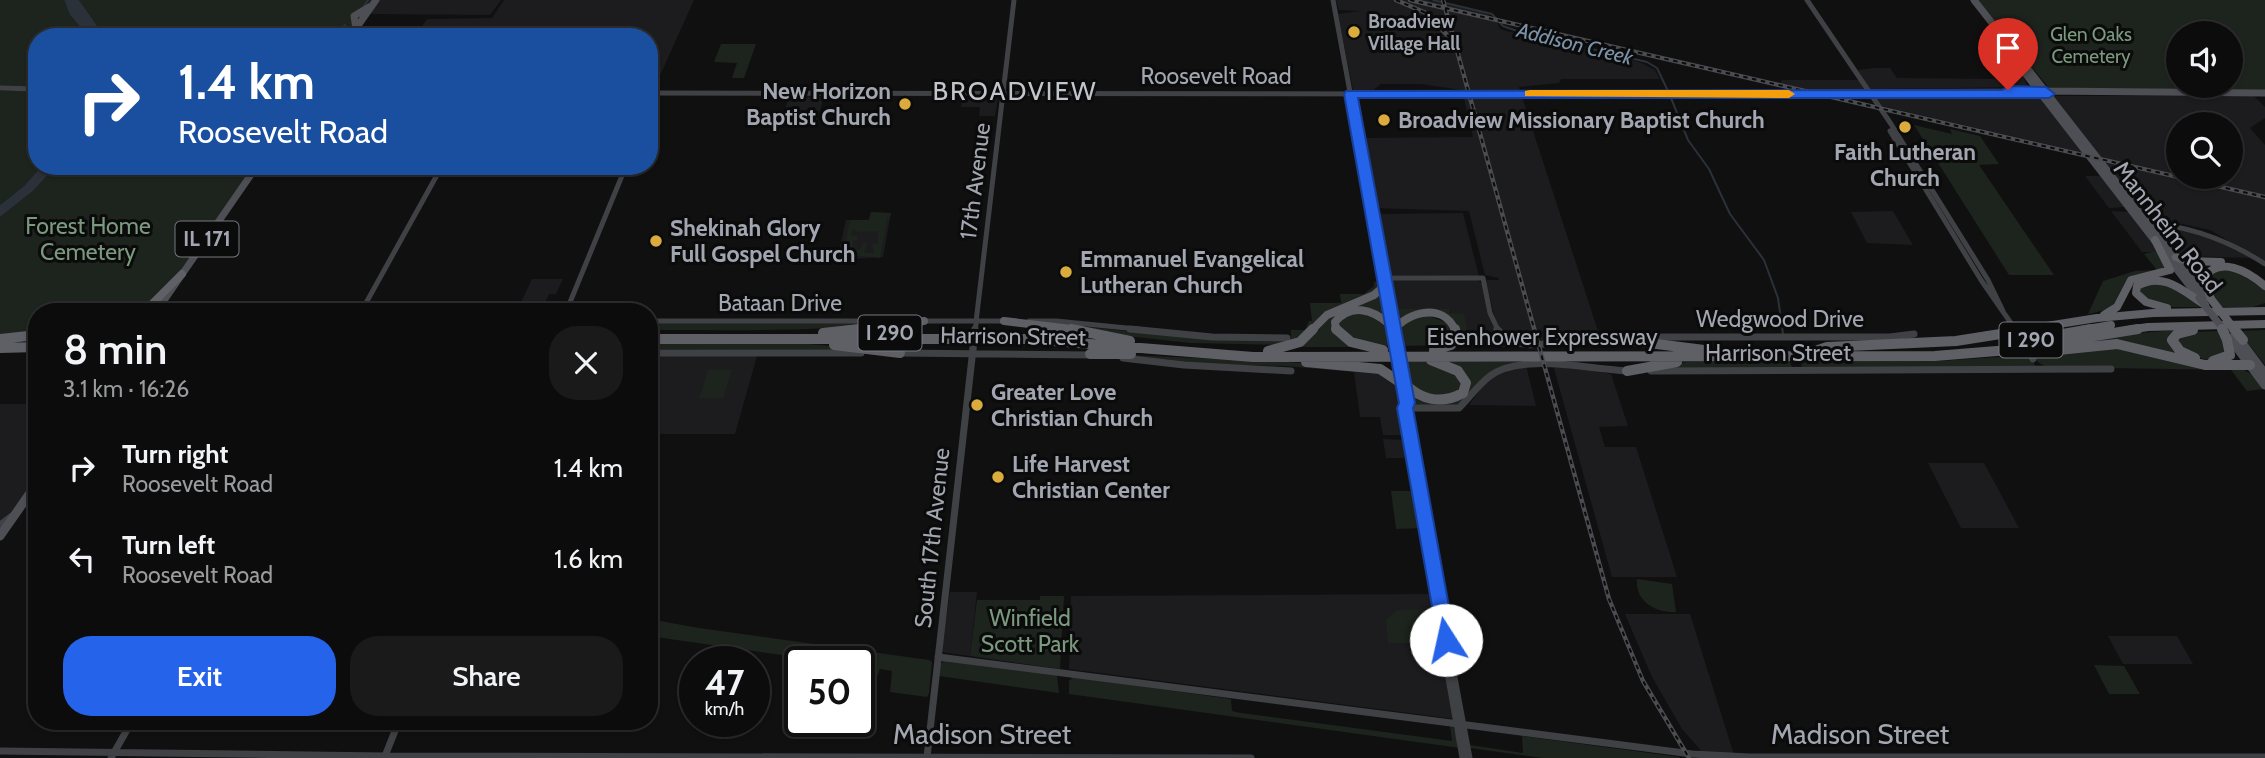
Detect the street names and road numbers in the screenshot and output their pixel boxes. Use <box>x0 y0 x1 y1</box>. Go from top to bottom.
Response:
street label: Roosevelt Road <box>1141 62 1291 90</box>
street label: 17th Avenue <box>954 121 996 241</box>
street label: Mannheim Road <box>2108 155 2228 299</box>
road number: IL 171 <box>176 222 238 256</box>
street label: Bataan Drive <box>718 289 842 317</box>
street label: Wedgwood Drive <box>1696 305 1864 333</box>
road number: I 290 <box>858 316 922 350</box>
street label: Harrison Street <box>940 321 1086 351</box>
road number: I 290 <box>2000 322 2062 358</box>
street label: Eisenhower Expressway <box>1426 323 1658 351</box>
street label: Harrison Street <box>1705 339 1851 367</box>
street label: South 17th Avenue <box>909 446 955 629</box>
street label: Madison Street <box>893 717 1071 751</box>
street label: Madison Street <box>1771 717 1949 751</box>

